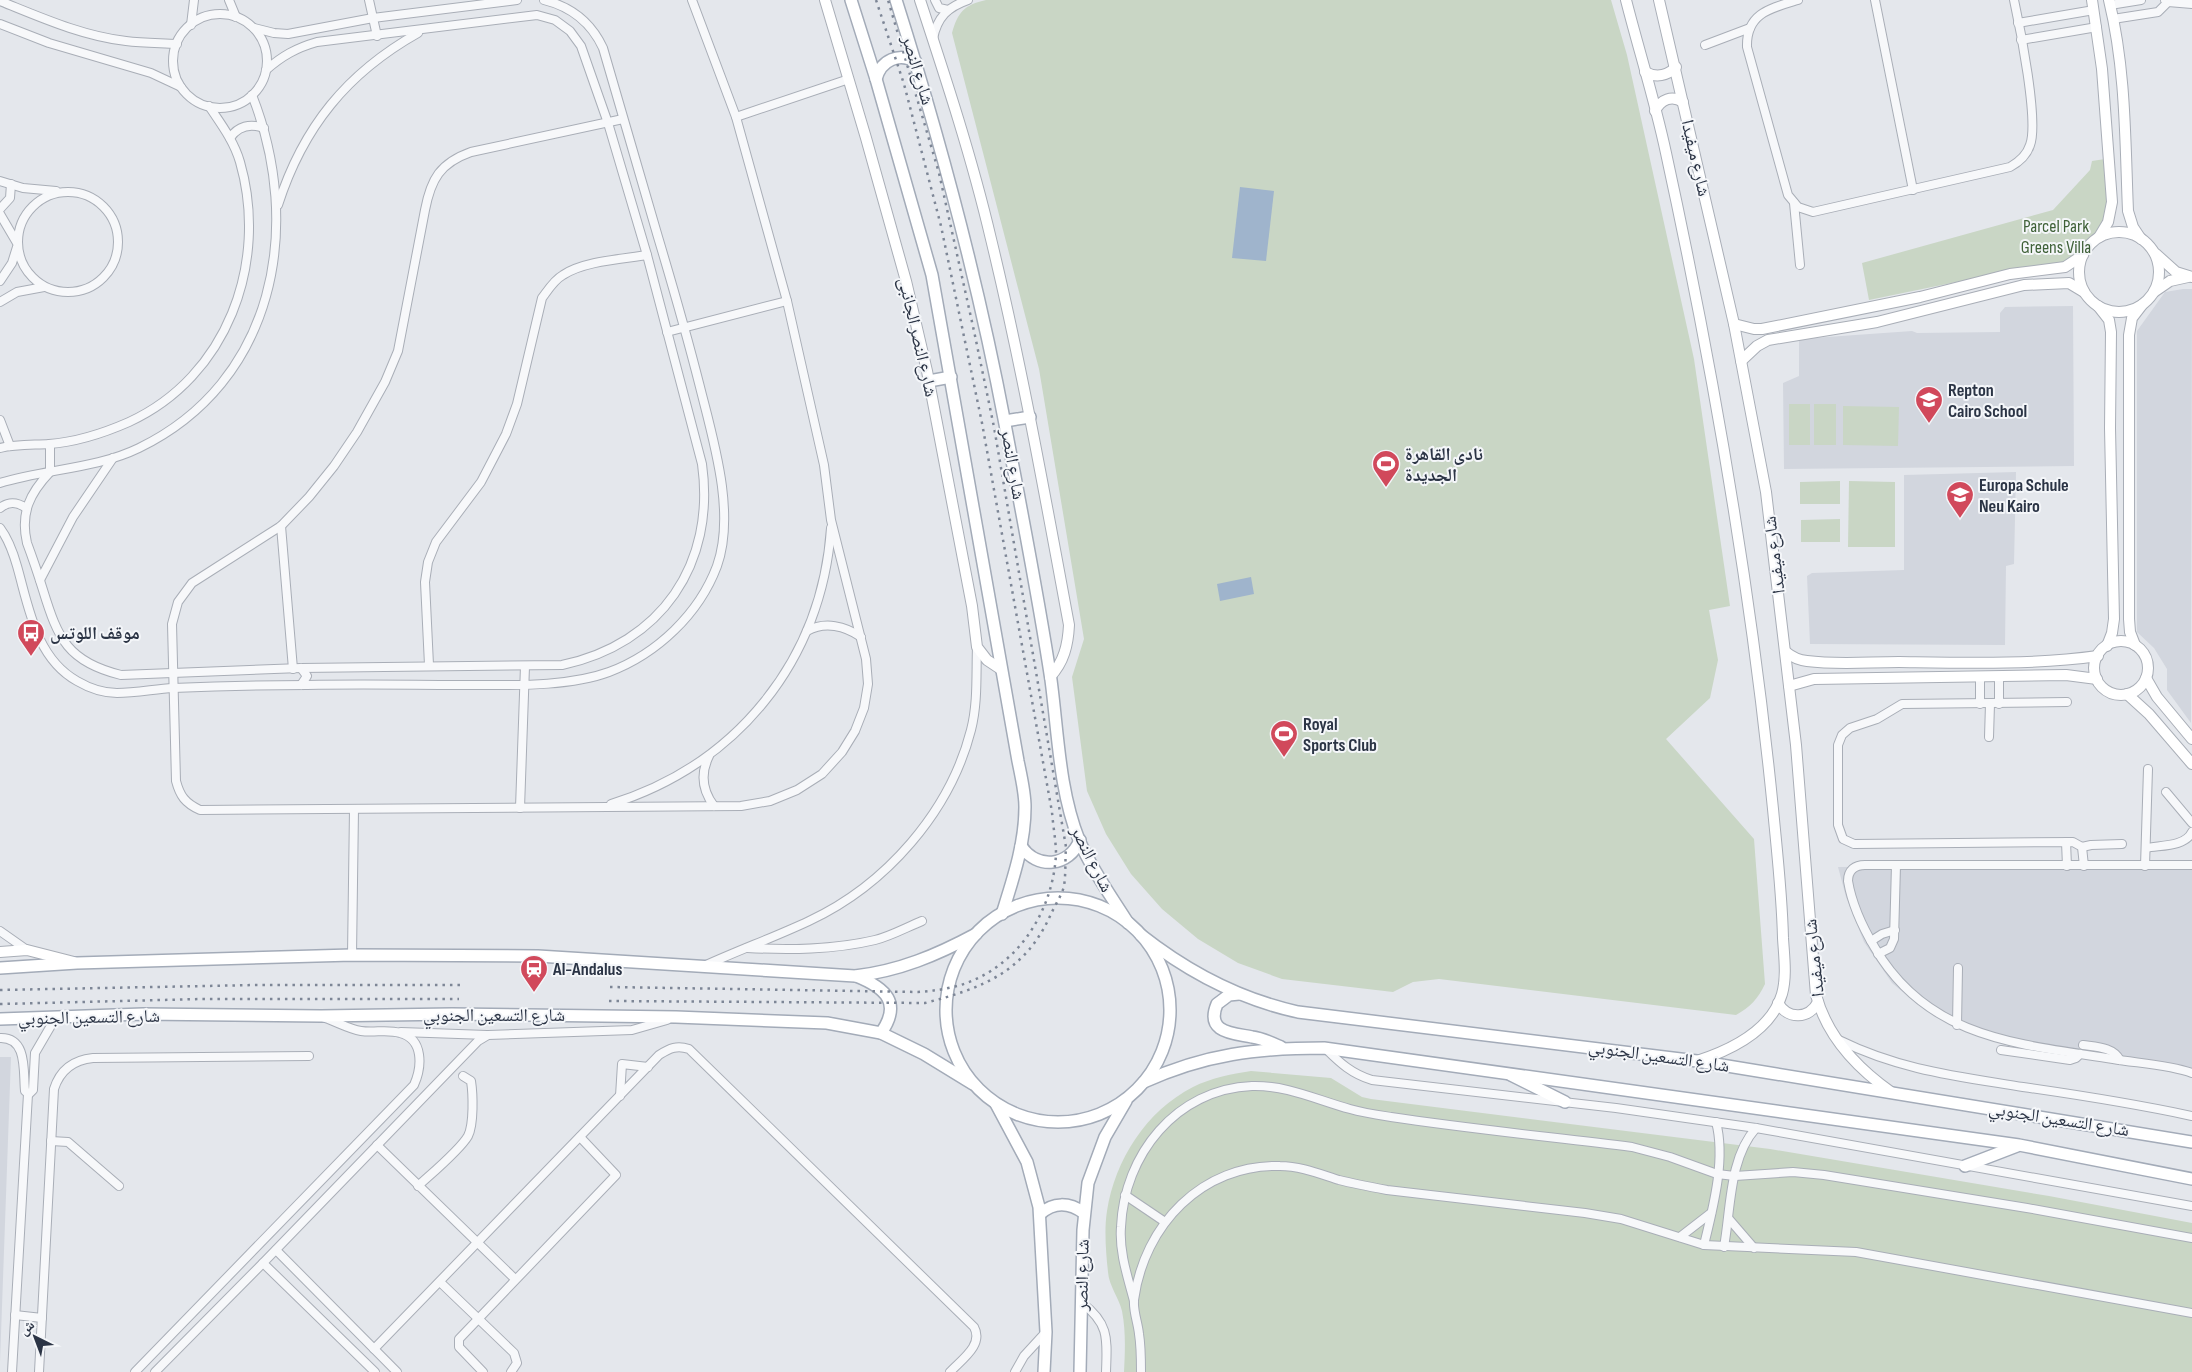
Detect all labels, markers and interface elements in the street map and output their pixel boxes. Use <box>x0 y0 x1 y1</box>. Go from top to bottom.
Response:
street label: شارع النصر <box>897 32 938 108</box>
street label: شارع ميفيدا <box>1677 118 1715 198</box>
park label: Parcel Park Greens Villa <box>2021 216 2091 258</box>
street label: شارع النصر الجانبى <box>894 275 941 399</box>
place label: Repton Cairo School <box>1948 380 2027 422</box>
school or university icon: Repton Cairo School <box>1914 385 1944 424</box>
street label: شارع النصر <box>996 426 1029 501</box>
place label: نادى القاهرة الجديدة <box>1405 444 1483 486</box>
sports icon: نادى القاهرة الجديدة <box>1371 449 1401 488</box>
place label: Europa Schule Neu Kairo <box>1979 475 2069 517</box>
school or university icon: Europa Schule Neu Kairo <box>1945 480 1975 519</box>
street label: شارع ميفيدا <box>1759 515 1790 595</box>
bus stop icon: موقف اللوتس <box>16 618 46 657</box>
place label: موقف اللوتس <box>50 623 140 644</box>
place label: Royal Sports Club <box>1303 714 1377 756</box>
sports icon: Royal Sports Club <box>1269 719 1299 758</box>
street label: شارع النصر <box>1065 822 1117 896</box>
street label: شارع ميفيدا <box>1800 918 1829 998</box>
station icon: Al-Andalus <box>519 954 549 993</box>
place label: Al-Andalus <box>552 959 622 980</box>
street label: شارع التسعين الجنوبي <box>423 1005 565 1030</box>
street label: شارع التسعين الجنوبي <box>18 1006 160 1033</box>
street label: شارع التسعين الجنوبي <box>1587 1036 1731 1080</box>
street label: شارع التسعين الجنوبي <box>1987 1098 2131 1145</box>
street label: شارع النصر <box>1071 1239 1094 1312</box>
north arrow <box>10 1312 60 1362</box>
text: ش <box>15 1316 38 1339</box>

